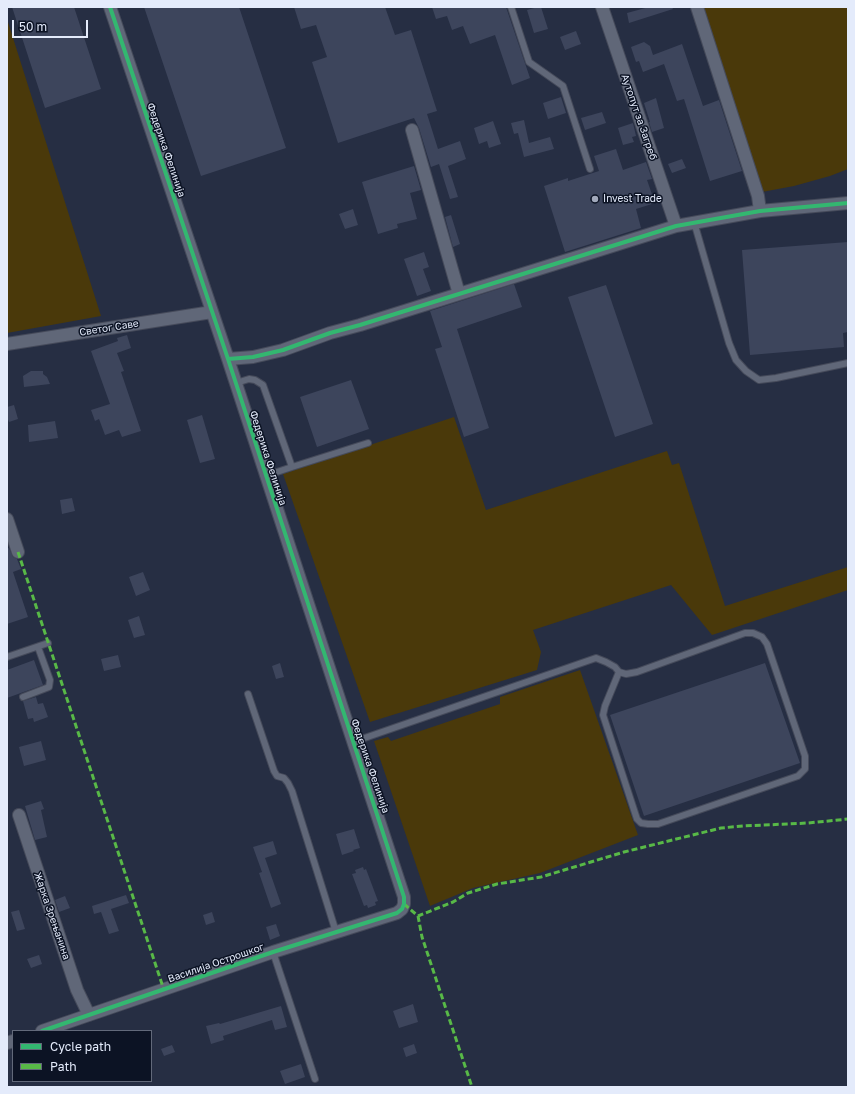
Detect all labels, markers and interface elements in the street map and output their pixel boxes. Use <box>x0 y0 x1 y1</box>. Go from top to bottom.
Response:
scale bar <box>14 12 90 38</box>
text: 50 m <box>19 19 47 34</box>
street label: Аутопут за Загреб <box>619 73 659 161</box>
street label: Федерика Фелинија <box>144 101 188 199</box>
place label: Invest Trade <box>603 193 662 205</box>
marker: Invest Trade <box>590 194 600 204</box>
street label: Светог Саве <box>78 317 140 339</box>
street label: Федерика Фелинија <box>247 409 289 507</box>
street label: Федерика Фелинија <box>348 717 392 815</box>
street label: Жарка Зрењанина <box>31 871 73 961</box>
street label: Василија Острошког <box>166 941 266 985</box>
legend <box>12 1030 152 1082</box>
text: Cycle path <box>50 1039 111 1054</box>
text: Path <box>50 1059 77 1074</box>

